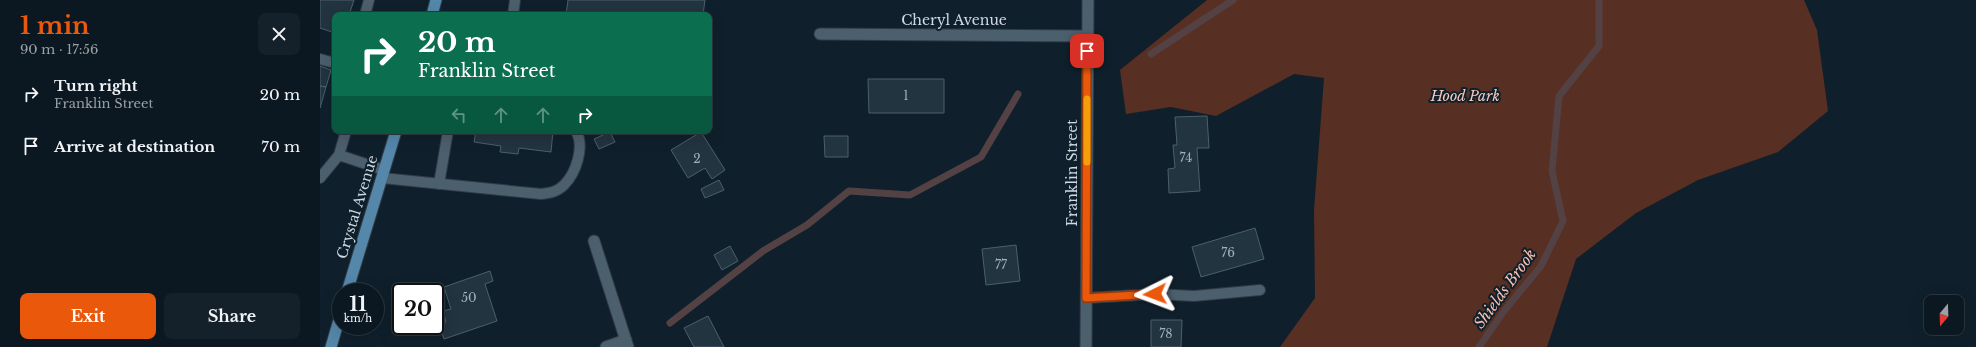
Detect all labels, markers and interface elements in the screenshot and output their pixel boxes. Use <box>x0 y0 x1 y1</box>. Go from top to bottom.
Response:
text: 1 min <box>20 11 90 40</box>
street label: Cheryl Avenue <box>901 11 1007 29</box>
button: close <box>258 13 300 55</box>
text: 20 m <box>418 25 496 60</box>
icon: right <box>352 28 404 80</box>
pin <box>1070 34 1104 68</box>
icon: arrive <box>1076 40 1098 62</box>
text: 90 m · 17:56 <box>20 41 98 58</box>
text: Franklin Street <box>418 60 556 82</box>
text: Turn right <box>54 76 137 95</box>
icon: right <box>20 83 42 105</box>
text: 20 m <box>260 85 300 104</box>
park label: Hood Park <box>1429 87 1500 105</box>
house number: 1 <box>903 88 909 103</box>
text: Franklin Street <box>54 95 153 112</box>
icon: left <box>448 104 470 126</box>
icon: ahead <box>490 104 512 126</box>
icon: ahead <box>532 104 554 126</box>
icon: right <box>574 104 596 126</box>
street label: Franklin Street <box>1063 119 1081 227</box>
icon: arrive <box>20 135 42 157</box>
text: Arrive at destination <box>54 137 215 156</box>
text: 70 m <box>261 137 300 156</box>
house number: 74 <box>1180 150 1192 165</box>
house number: 2 <box>693 151 701 166</box>
street label: Crystal Avenue <box>333 153 381 261</box>
house number: 76 <box>1221 245 1235 260</box>
water label: Shields Brook <box>1469 245 1540 332</box>
house number: 77 <box>995 257 1008 272</box>
position arrow <box>1134 273 1176 315</box>
speed limit sign: 20 <box>392 283 444 335</box>
house number: 50 <box>461 290 477 305</box>
text: 11 <box>349 292 367 316</box>
button: Exit <box>20 293 156 339</box>
button: Share <box>164 293 300 339</box>
north arrow <box>1924 295 1964 335</box>
map controls <box>1924 295 1964 335</box>
text: km/h <box>344 312 372 325</box>
house number: 78 <box>1159 326 1173 341</box>

